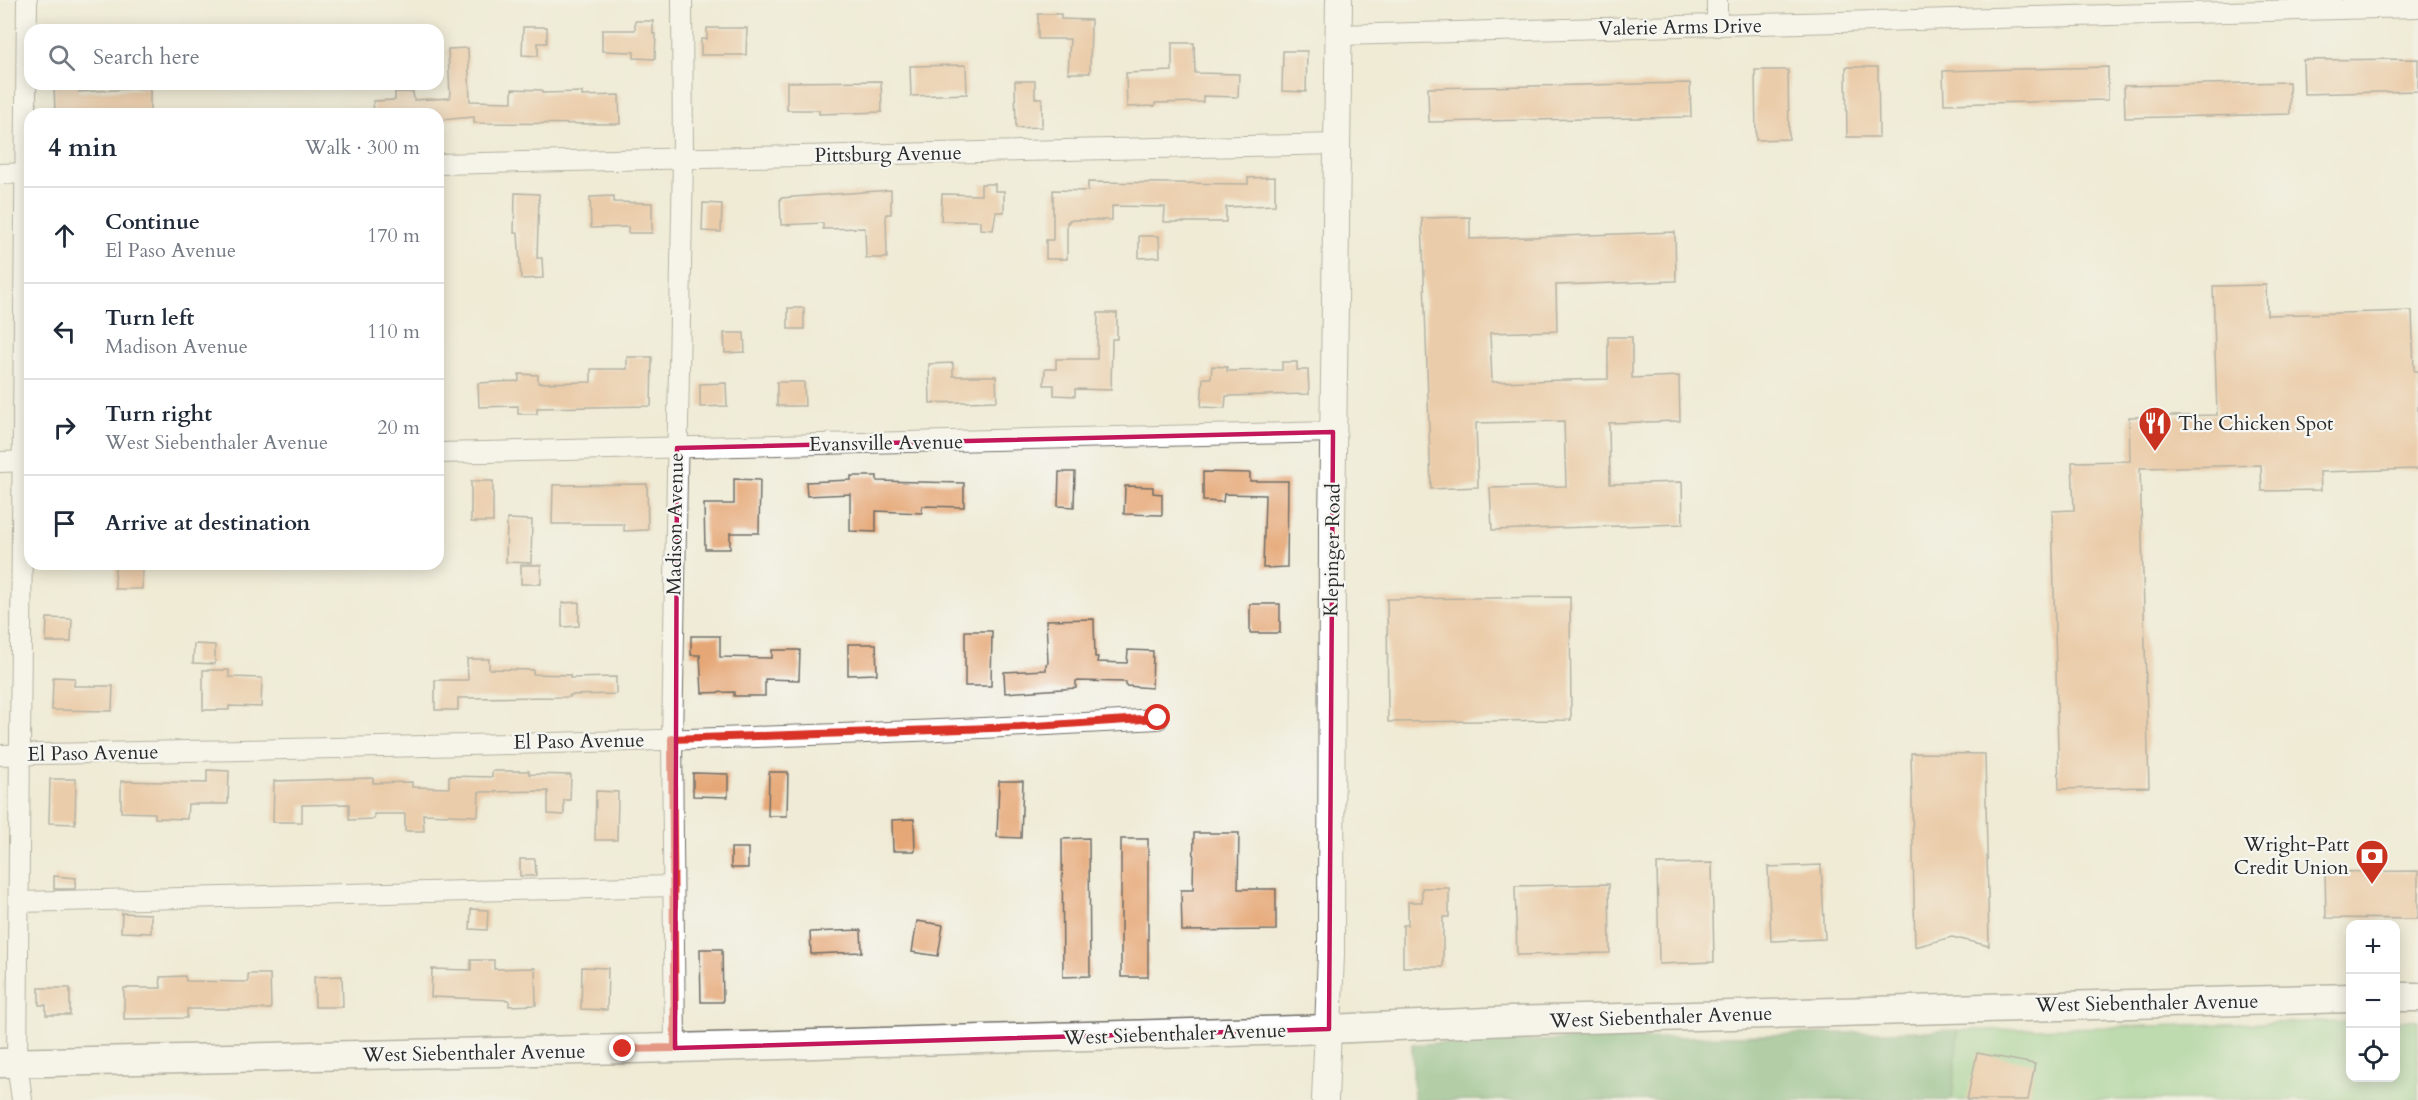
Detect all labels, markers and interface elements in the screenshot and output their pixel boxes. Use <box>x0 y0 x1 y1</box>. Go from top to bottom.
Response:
street label: Valerie Arms Drive <box>1598 12 1762 42</box>
search box <box>24 24 444 90</box>
icon: search <box>45 41 78 74</box>
text: Search here <box>93 42 200 72</box>
text: 4 min <box>48 130 117 165</box>
text: Walk · 300 m <box>305 134 420 161</box>
street label: Pittsburg Avenue <box>814 139 962 169</box>
text: Continue <box>105 207 200 237</box>
icon: ahead <box>48 219 81 252</box>
text: 170 m <box>367 222 420 249</box>
text: El Paso Avenue <box>105 237 236 264</box>
text: Turn left <box>105 303 194 333</box>
icon: left <box>48 315 81 348</box>
text: 110 m <box>367 318 420 345</box>
text: Madison Avenue <box>105 333 248 360</box>
text: Turn right <box>105 399 212 429</box>
restaurant icon: The Chicken Spot <box>2137 405 2173 452</box>
place label: The Chicken Spot <box>2178 410 2334 437</box>
icon: right <box>48 411 81 444</box>
text: 20 m <box>377 414 420 441</box>
street label: Evansville Avenue <box>809 428 963 458</box>
text: West Siebenthaler Avenue <box>105 429 328 456</box>
street label: Madison Avenue <box>660 452 690 596</box>
street label: Klepinger Road <box>1317 483 1347 617</box>
icon: arrive <box>48 507 81 540</box>
text: Arrive at destination <box>105 508 310 538</box>
route start <box>1144 704 1170 730</box>
street label: El Paso Avenue <box>513 726 645 756</box>
street label: El Paso Avenue <box>27 738 159 768</box>
place label: Wright-Patt Credit Union <box>2234 831 2350 881</box>
bank icon: Wright-Patt Credit Union <box>2354 838 2390 885</box>
map controls <box>2346 920 2400 1082</box>
button: + <box>2346 920 2400 974</box>
button: − <box>2346 974 2400 1028</box>
street label: West Siebenthaler Avenue <box>2034 988 2259 1018</box>
street label: West Siebenthaler Avenue <box>1548 1000 1773 1034</box>
street label: West Siebenthaler Avenue <box>1062 1017 1287 1051</box>
button: locate <box>2346 1028 2400 1082</box>
route end <box>609 1035 635 1061</box>
street label: West Siebenthaler Avenue <box>361 1038 586 1068</box>

